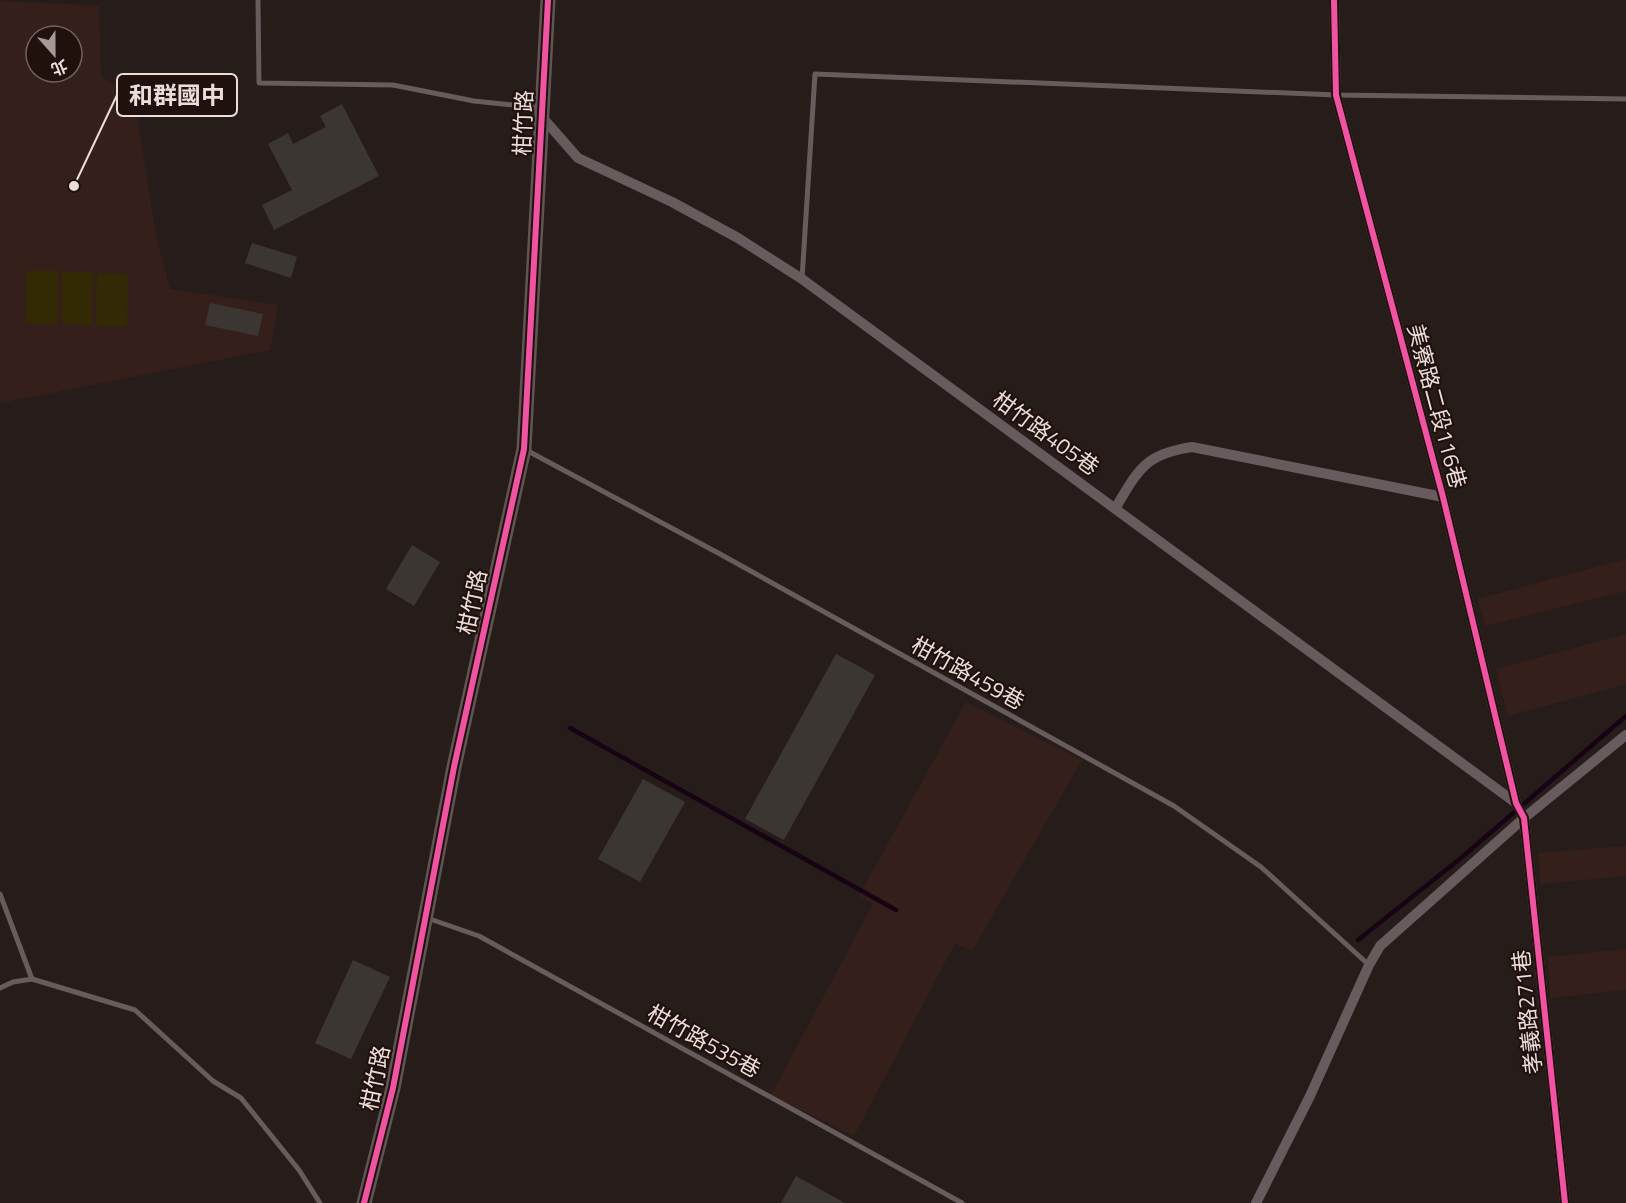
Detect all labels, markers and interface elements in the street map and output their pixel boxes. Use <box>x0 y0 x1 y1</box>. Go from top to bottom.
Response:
north arrow <box>24 24 84 84</box>
text: 北 <box>48 54 71 82</box>
callout: 和群國中 <box>117 74 237 116</box>
text: 和群國中 <box>129 77 225 113</box>
street label: 柑竹路 <box>505 89 541 157</box>
street label: 美寮路二段116巷 <box>1399 320 1475 492</box>
street label: 柑竹路405巷 <box>985 383 1107 483</box>
street label: 柑竹路 <box>449 566 495 638</box>
street label: 柑竹路459巷 <box>905 628 1031 718</box>
street label: 孝義路271巷 <box>1504 948 1550 1076</box>
street label: 柑竹路535巷 <box>641 996 767 1086</box>
street label: 柑竹路 <box>352 1042 398 1114</box>

